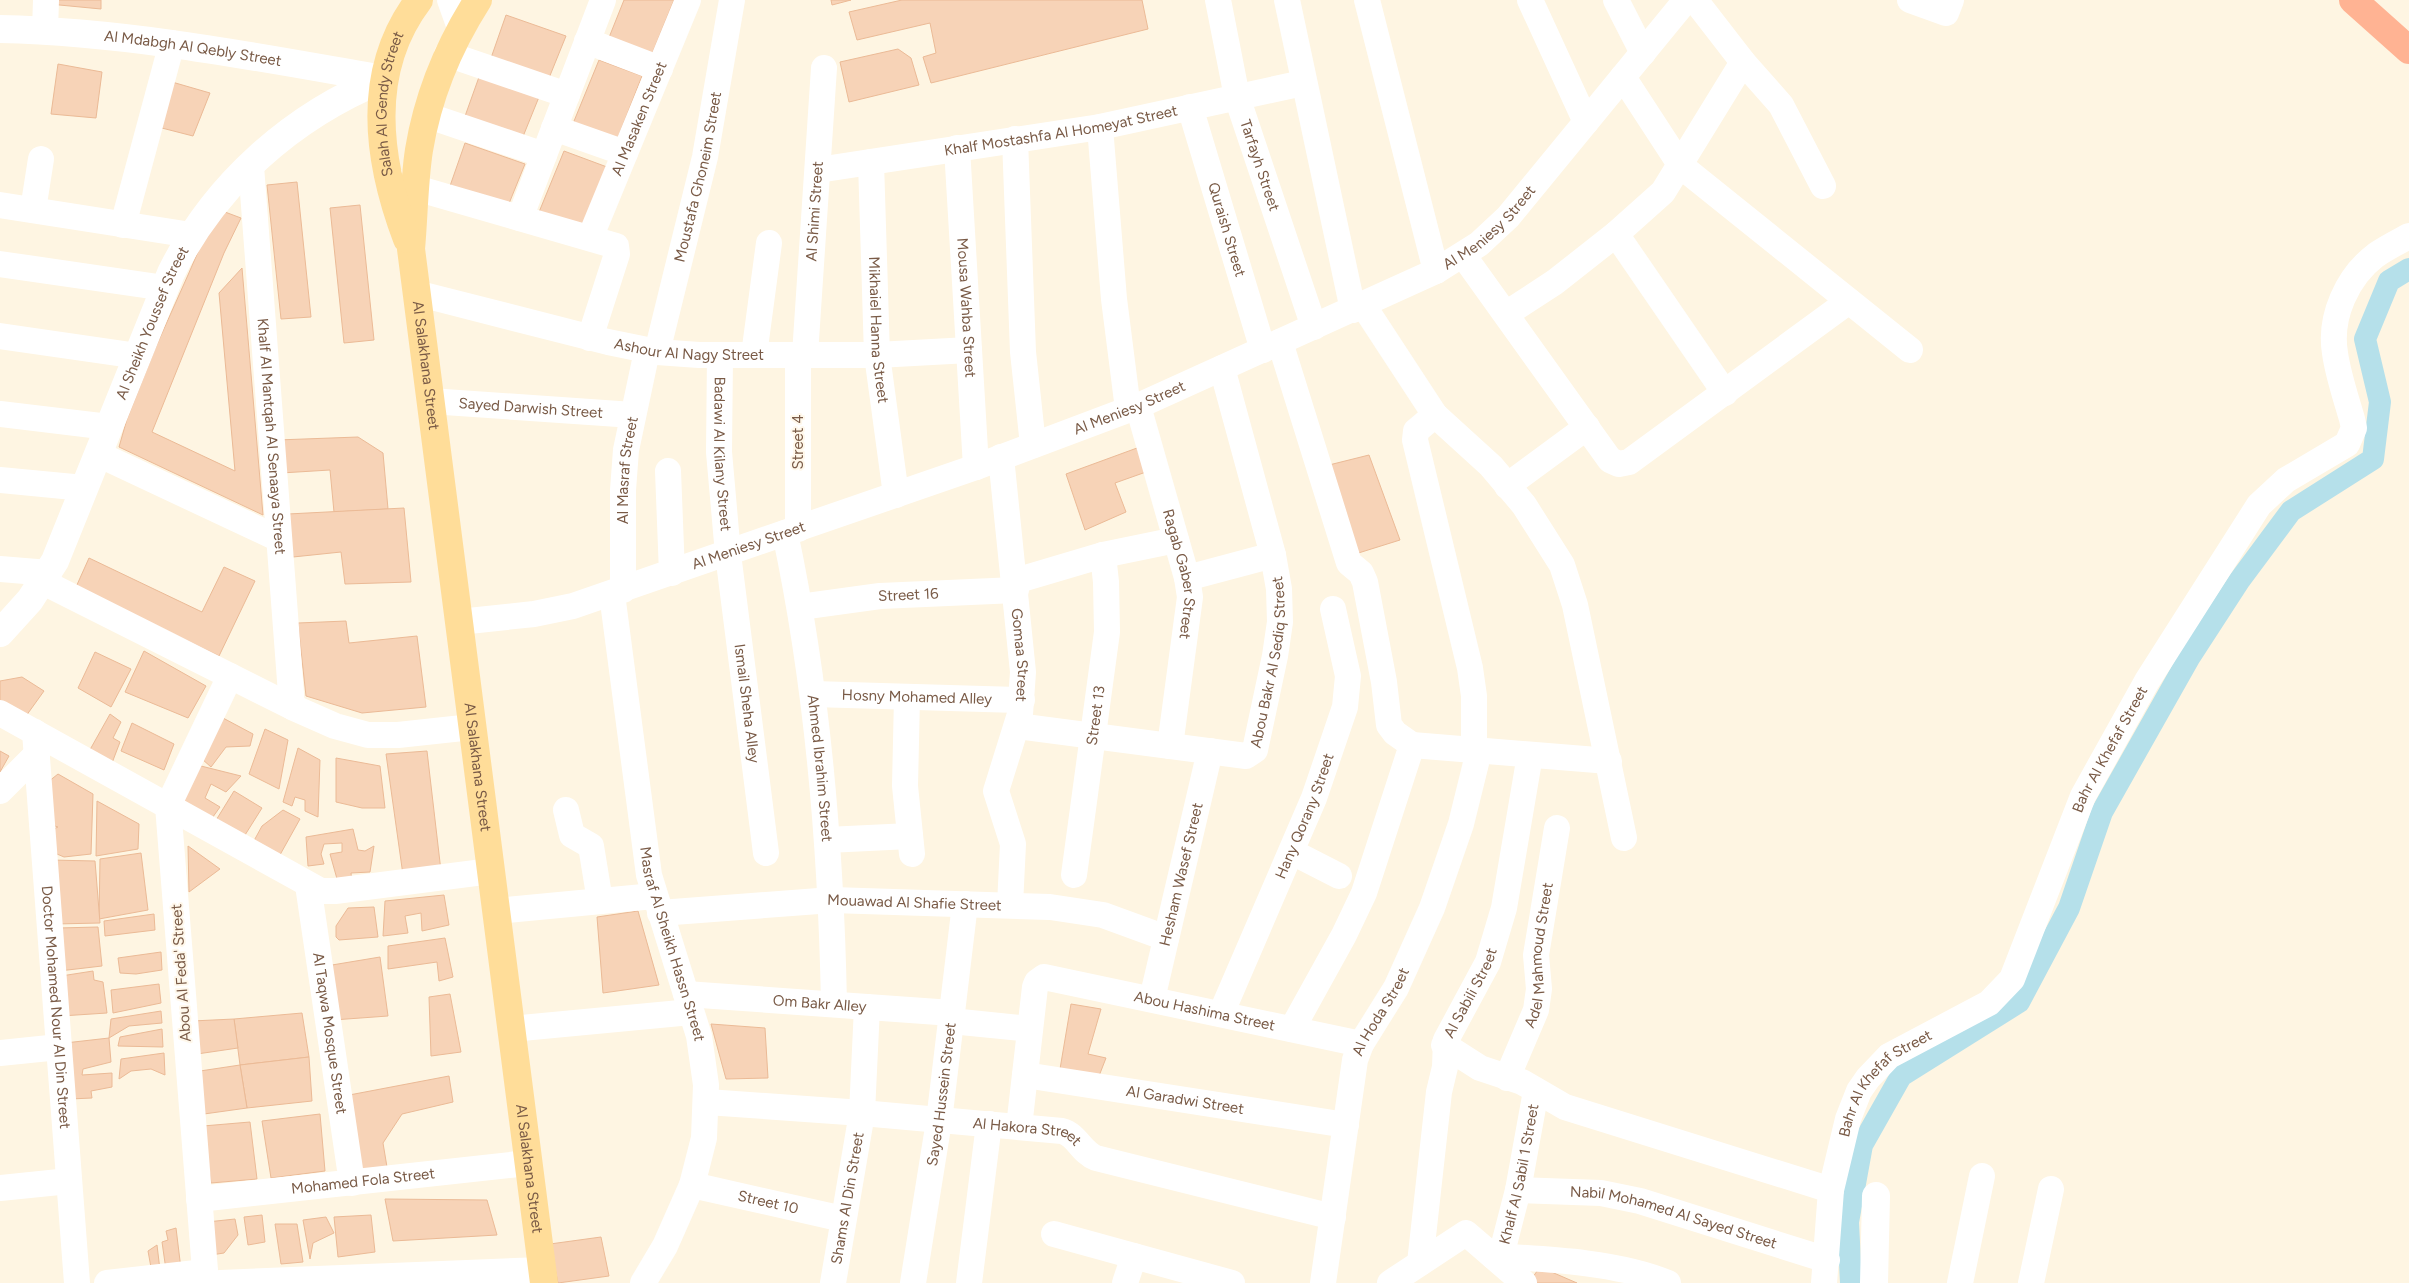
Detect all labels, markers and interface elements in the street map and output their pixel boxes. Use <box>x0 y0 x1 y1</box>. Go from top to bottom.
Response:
street label: Al Mdabgh Al Qebly Street <box>103 27 283 70</box>
street label: Salah Al Gendy Street <box>372 28 408 178</box>
street label: Al Masaken Street <box>608 59 671 178</box>
street label: Moustafa Ghoneim Street <box>670 90 725 264</box>
street label: Khalf Mostashfa Al Homeyat Street <box>943 101 1179 160</box>
street label: Tarfayh Street <box>1236 117 1284 214</box>
street label: Al Shimi Street <box>802 160 827 262</box>
street label: Quraish Street <box>1204 180 1250 279</box>
street label: Al Meniesy Street <box>1440 181 1539 273</box>
street label: Mousa Wahba Street <box>953 237 980 379</box>
street label: Al Sheikh Youssef Street <box>112 243 193 402</box>
street label: Mikhaiel Hanna Street <box>865 256 892 405</box>
street label: Al Salakhana Street <box>409 300 443 431</box>
street label: Khalf Al Mantqah Al Senaaya Street <box>254 317 289 555</box>
street label: Ashour Al Nagy Street <box>613 335 764 364</box>
street label: Badawi Al Kilany Street <box>710 376 735 532</box>
street label: Al Meniesy Street <box>1071 377 1188 438</box>
street label: Sayed Darwish Street <box>458 394 604 422</box>
street label: Al Masraf Street <box>614 414 642 524</box>
street label: Street 4 <box>789 414 807 470</box>
street label: Ragab Gaber Street <box>1159 507 1199 641</box>
street label: Al Meniesy Street <box>690 517 808 573</box>
street label: Abou Bakr Al Sediq Street <box>1247 575 1289 750</box>
street label: Street 16 <box>878 584 939 605</box>
street label: Gomaa Street <box>1008 607 1032 703</box>
street label: Ismail Sheha Alley <box>730 643 764 764</box>
street label: Bahr Al Khefaf Street <box>2068 683 2152 815</box>
street label: Street 13 <box>1083 684 1109 746</box>
street label: Hosny Mohamed Alley <box>842 686 993 708</box>
street label: Ahmed Ibrahim Street <box>804 693 836 843</box>
street label: Al Salakhana Street <box>460 701 495 833</box>
street label: Hany Qorany Street <box>1271 751 1338 882</box>
street label: Hesham Wasef Street <box>1156 800 1207 948</box>
street label: Masraf Al Sheikh Hassn Street <box>636 846 709 1043</box>
street label: Adel Mahmoud Street <box>1520 881 1557 1031</box>
street label: Doctor Mohamed Nour Al Din Street <box>38 885 74 1130</box>
street label: Mouawad Al Shafie Street <box>827 891 1002 914</box>
street label: Abou Al Feda' Street <box>167 903 195 1043</box>
street label: Al Sabili Street <box>1440 946 1501 1041</box>
street label: Al Taqwa Mosque Street <box>309 951 351 1116</box>
street label: Al Hoda Street <box>1348 965 1413 1058</box>
street label: Abou Hashima Street <box>1132 987 1277 1035</box>
street label: Om Bakr Alley <box>772 991 867 1016</box>
street label: Sayed Hussein Street <box>923 1021 960 1167</box>
street label: Bahr Al Khefaf Street <box>1835 1026 1935 1139</box>
street label: Al Garadwi Street <box>1125 1082 1245 1118</box>
street label: Khalf Al Sabil 1 Street <box>1495 1102 1543 1246</box>
street label: Al Salakhana Street <box>512 1103 547 1235</box>
street label: Al Hakora Street <box>972 1114 1086 1150</box>
street label: Shams Al Din Street <box>827 1130 868 1266</box>
street label: Mohamed Fola Street <box>290 1164 436 1198</box>
street label: Nabil Mohamed Al Sayed Street <box>1570 1183 1779 1253</box>
street label: Street 10 <box>736 1187 800 1218</box>

